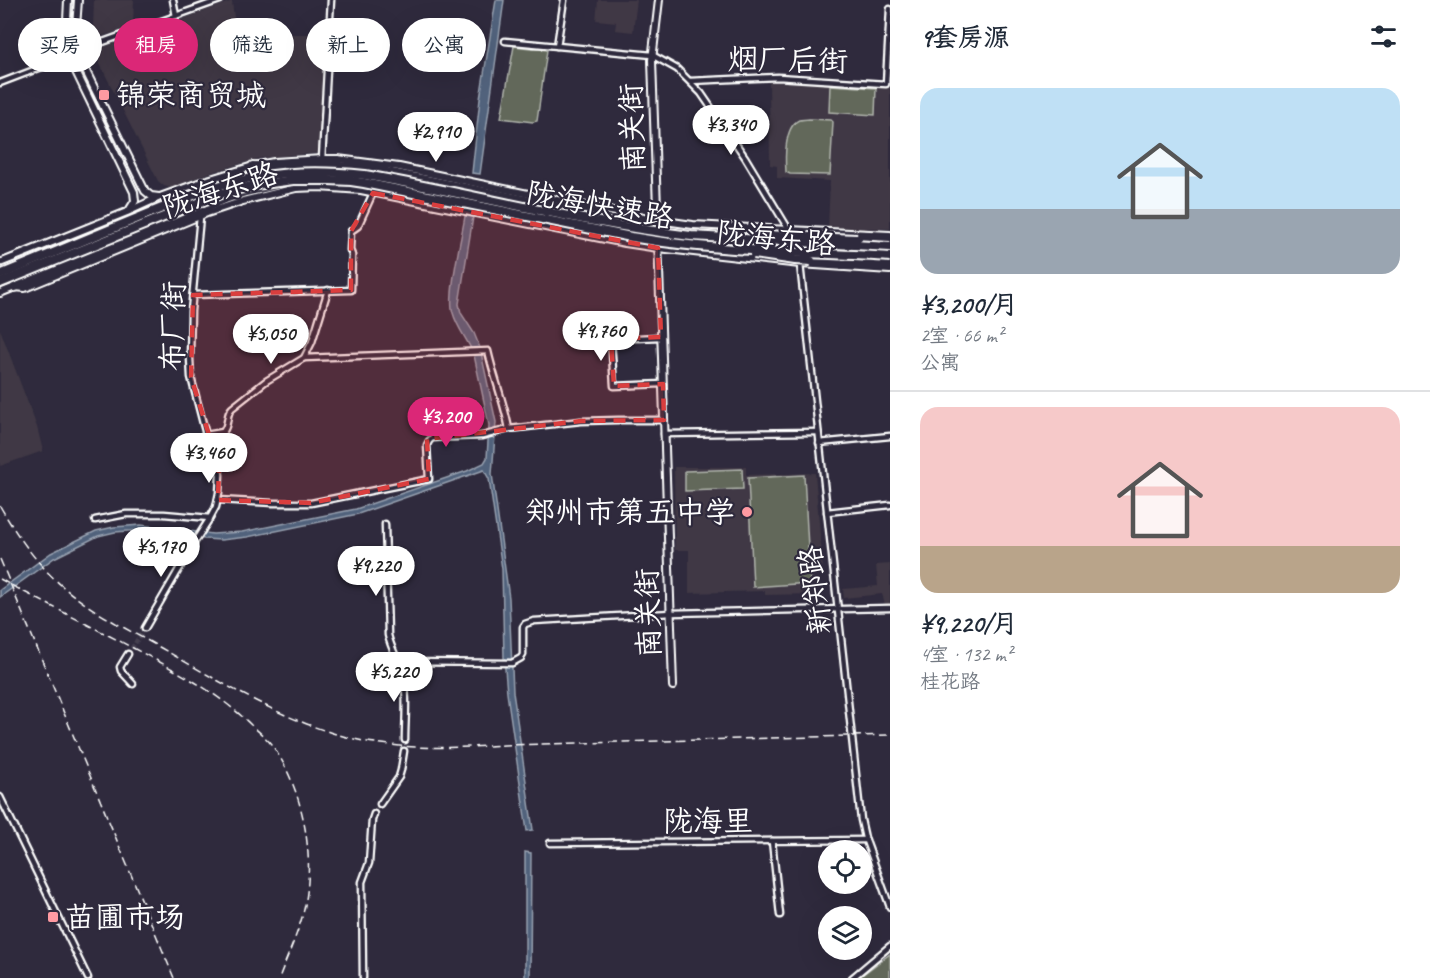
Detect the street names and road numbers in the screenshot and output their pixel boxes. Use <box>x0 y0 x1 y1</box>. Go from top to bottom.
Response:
street label: 烟厂后街 <box>728 40 848 80</box>
street label: 南关街 <box>611 82 653 174</box>
street label: 陇海东路 <box>157 153 283 227</box>
street label: 陇海快速路 <box>523 173 677 237</box>
street label: 陇海东路 <box>714 213 838 263</box>
street label: 布厂街 <box>153 281 193 371</box>
street label: 新郑路 <box>791 543 839 637</box>
street label: 南关街 <box>627 567 669 659</box>
street label: 陇海里 <box>663 802 753 840</box>

